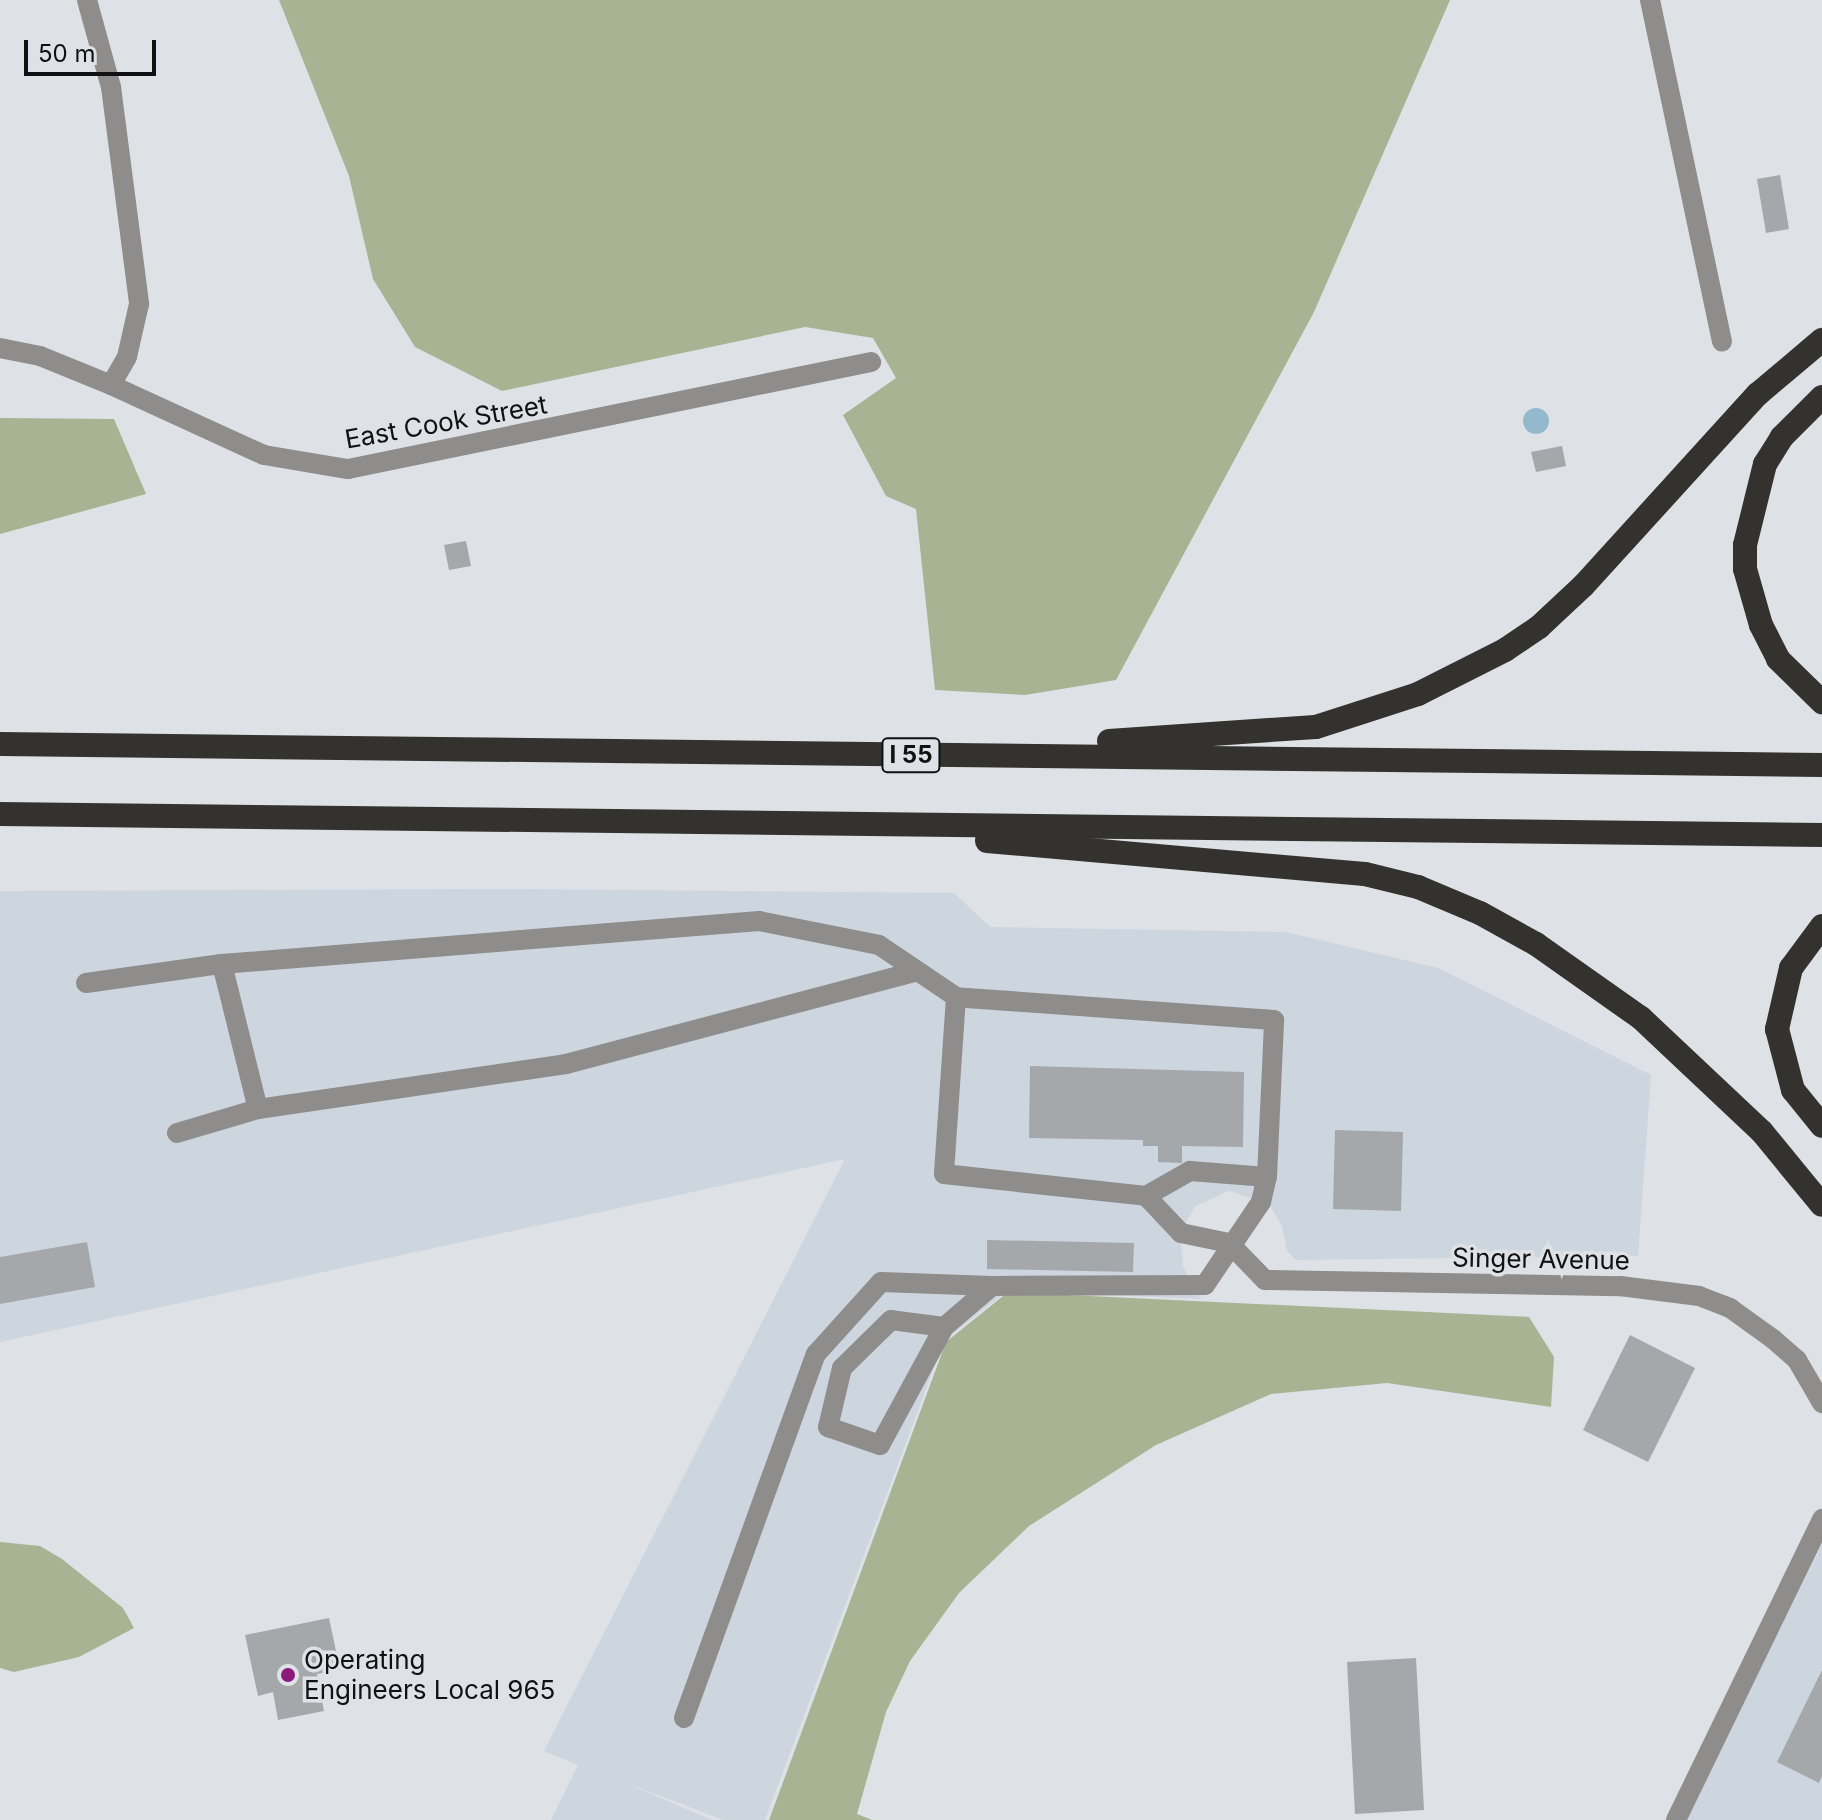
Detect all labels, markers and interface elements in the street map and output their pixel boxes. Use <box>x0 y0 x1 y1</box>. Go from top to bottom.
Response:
scale bar <box>28 24 160 74</box>
text: 50 m <box>38 39 96 68</box>
street label: East Cook Street <box>342 389 550 455</box>
road number: I 55 <box>881 735 941 775</box>
street label: Singer Avenue <box>1452 1242 1630 1276</box>
place label: Operating Engineers Local 965 <box>304 1644 555 1706</box>
marker: Operating Engineers Local 965 <box>279 1666 297 1684</box>

